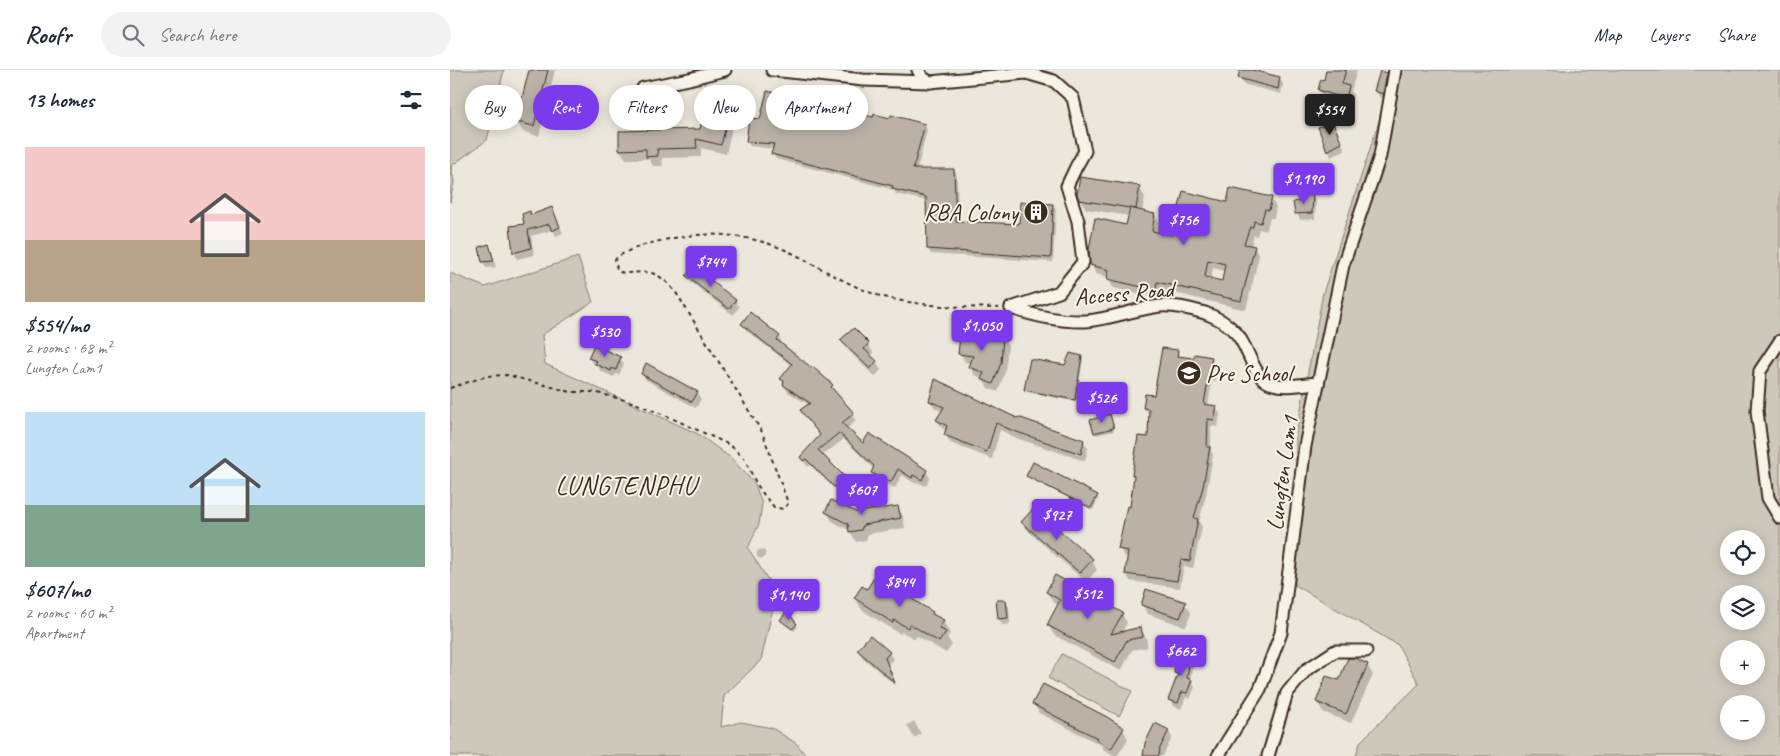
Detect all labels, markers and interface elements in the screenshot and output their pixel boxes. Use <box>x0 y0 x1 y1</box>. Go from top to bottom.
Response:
search box <box>101 12 451 57</box>
text: Roofr <box>25 20 71 50</box>
icon: search <box>119 21 147 49</box>
text: Search here <box>159 23 236 47</box>
text: Map <box>1594 24 1622 46</box>
text: Layers <box>1650 24 1689 46</box>
text: Share <box>1717 24 1755 46</box>
chip: Buy <box>465 85 523 130</box>
chip: Rent <box>533 85 599 130</box>
chip: Filters <box>609 85 684 130</box>
chip: New <box>694 85 756 130</box>
chip: Apartment <box>766 85 868 130</box>
icon: filters <box>397 86 425 114</box>
text: 13 homes <box>25 87 94 113</box>
pin: $554 <box>1300 93 1360 136</box>
text: $554 <box>1316 100 1344 120</box>
pin: $1,190 <box>1263 162 1345 205</box>
text: $1,190 <box>1285 169 1323 189</box>
icon: home <box>180 180 270 270</box>
place label: RBA Colony <box>924 197 1020 227</box>
building icon: RBA Colony <box>1023 199 1049 225</box>
pin: $756 <box>1154 204 1214 246</box>
text: $756 <box>1170 210 1198 230</box>
pin: $744 <box>681 246 741 288</box>
text: $744 <box>697 252 725 272</box>
street label: Access Road <box>1073 273 1178 312</box>
pin: $1,050 <box>941 310 1023 352</box>
text: $554/mo <box>25 312 89 338</box>
pin: $530 <box>575 316 635 358</box>
text: $1,050 <box>963 316 1001 336</box>
text: $530 <box>591 322 619 342</box>
text: 2 rooms · 68 m² <box>25 338 111 358</box>
text: Lungten Lam1 <box>25 358 102 378</box>
place label: Pre School <box>1206 358 1295 388</box>
school or university icon: Pre School <box>1176 360 1202 386</box>
pin: $526 <box>1072 382 1132 424</box>
text: $526 <box>1088 388 1116 408</box>
street label: Lungten Lam1 <box>1259 413 1305 532</box>
icon: home <box>180 445 270 535</box>
district label: LUNGTENPHU <box>556 469 700 502</box>
pin: $607 <box>832 474 892 516</box>
text: $607 <box>847 480 877 500</box>
pin: $927 <box>1027 498 1087 541</box>
text: $927 <box>1043 505 1071 525</box>
map controls <box>1720 530 1765 740</box>
button: locate <box>1720 530 1765 575</box>
pin: $844 <box>870 566 930 608</box>
text: $844 <box>886 572 914 592</box>
text: $607/mo <box>25 577 90 603</box>
pin: $1,140 <box>748 578 830 621</box>
pin: $512 <box>1058 578 1118 620</box>
text: $512 <box>1074 584 1102 604</box>
text: $1,140 <box>769 585 809 605</box>
button: layers <box>1720 585 1765 630</box>
text: 2 rooms · 60 m² <box>25 603 111 623</box>
text: Apartment <box>25 623 84 643</box>
pin: $662 <box>1151 634 1211 677</box>
button: + <box>1720 640 1765 685</box>
text: $662 <box>1166 641 1196 661</box>
button: − <box>1720 695 1765 740</box>

